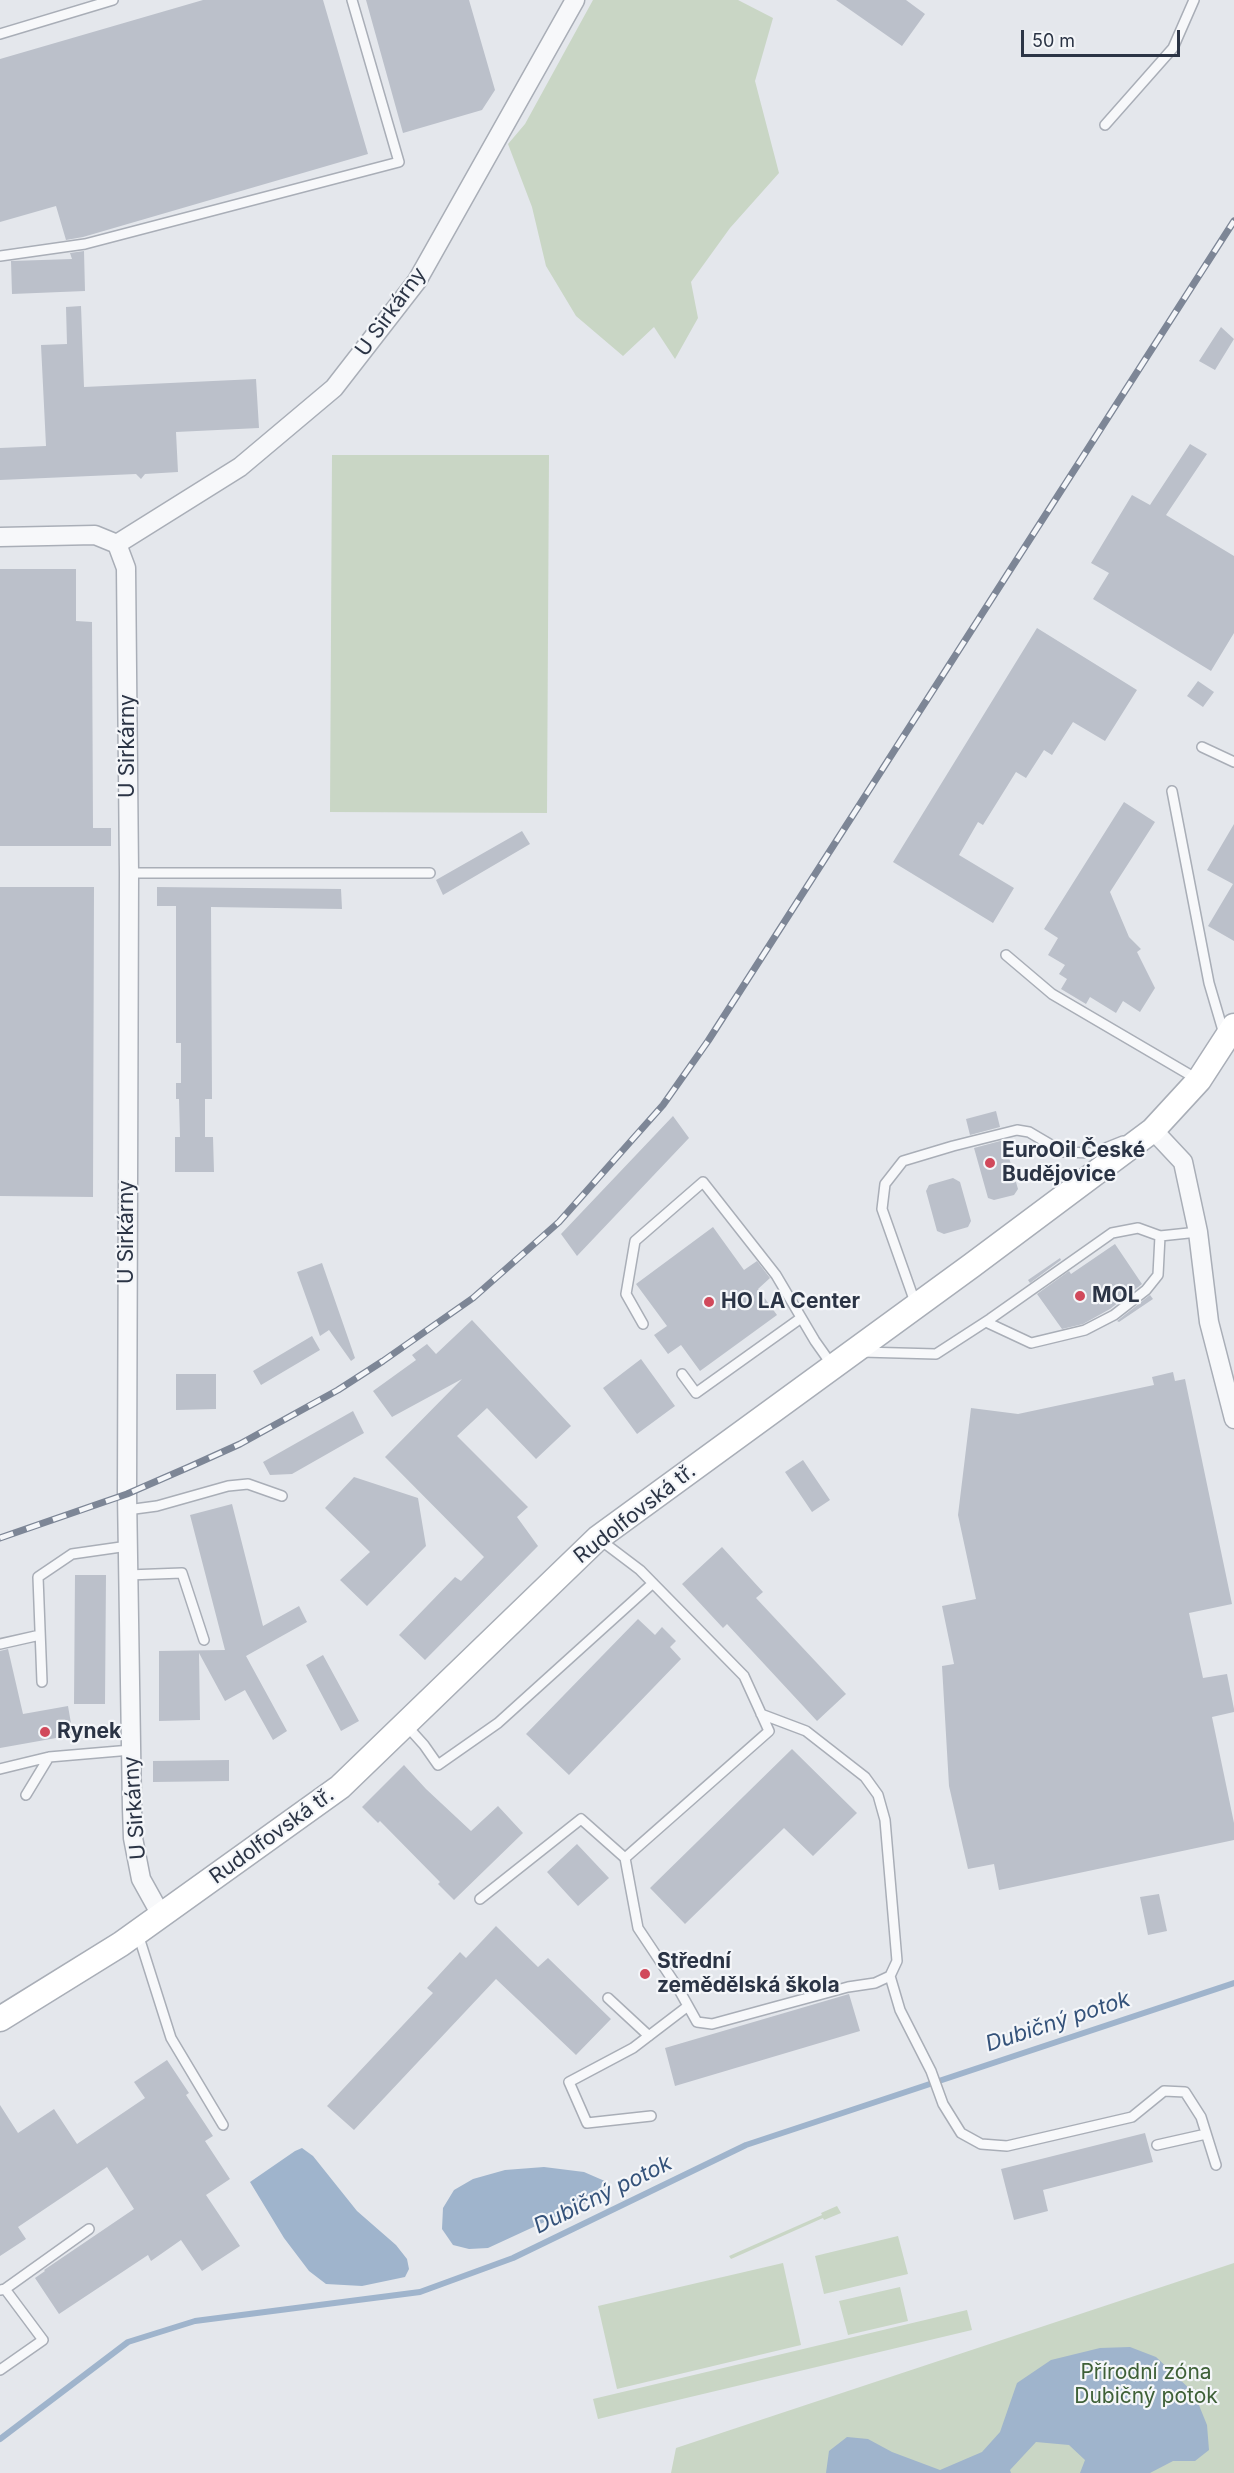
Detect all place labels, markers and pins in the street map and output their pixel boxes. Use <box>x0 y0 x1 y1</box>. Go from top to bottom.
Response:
place label: EuroOil České Budějovice <box>1002 1138 1145 1188</box>
marker: EuroOil České Budějovice <box>983 1156 997 1170</box>
place label: MOL <box>1092 1283 1140 1309</box>
place label: HO LA Center <box>721 1289 860 1315</box>
marker: MOL <box>1073 1289 1087 1303</box>
marker: HO LA Center <box>702 1295 716 1309</box>
place label: Rynek <box>57 1719 121 1745</box>
marker: Rynek <box>38 1725 52 1739</box>
place label: Střední zemědělská škola <box>657 1949 840 1999</box>
marker: Střední zemědělská škola <box>638 1967 652 1981</box>

